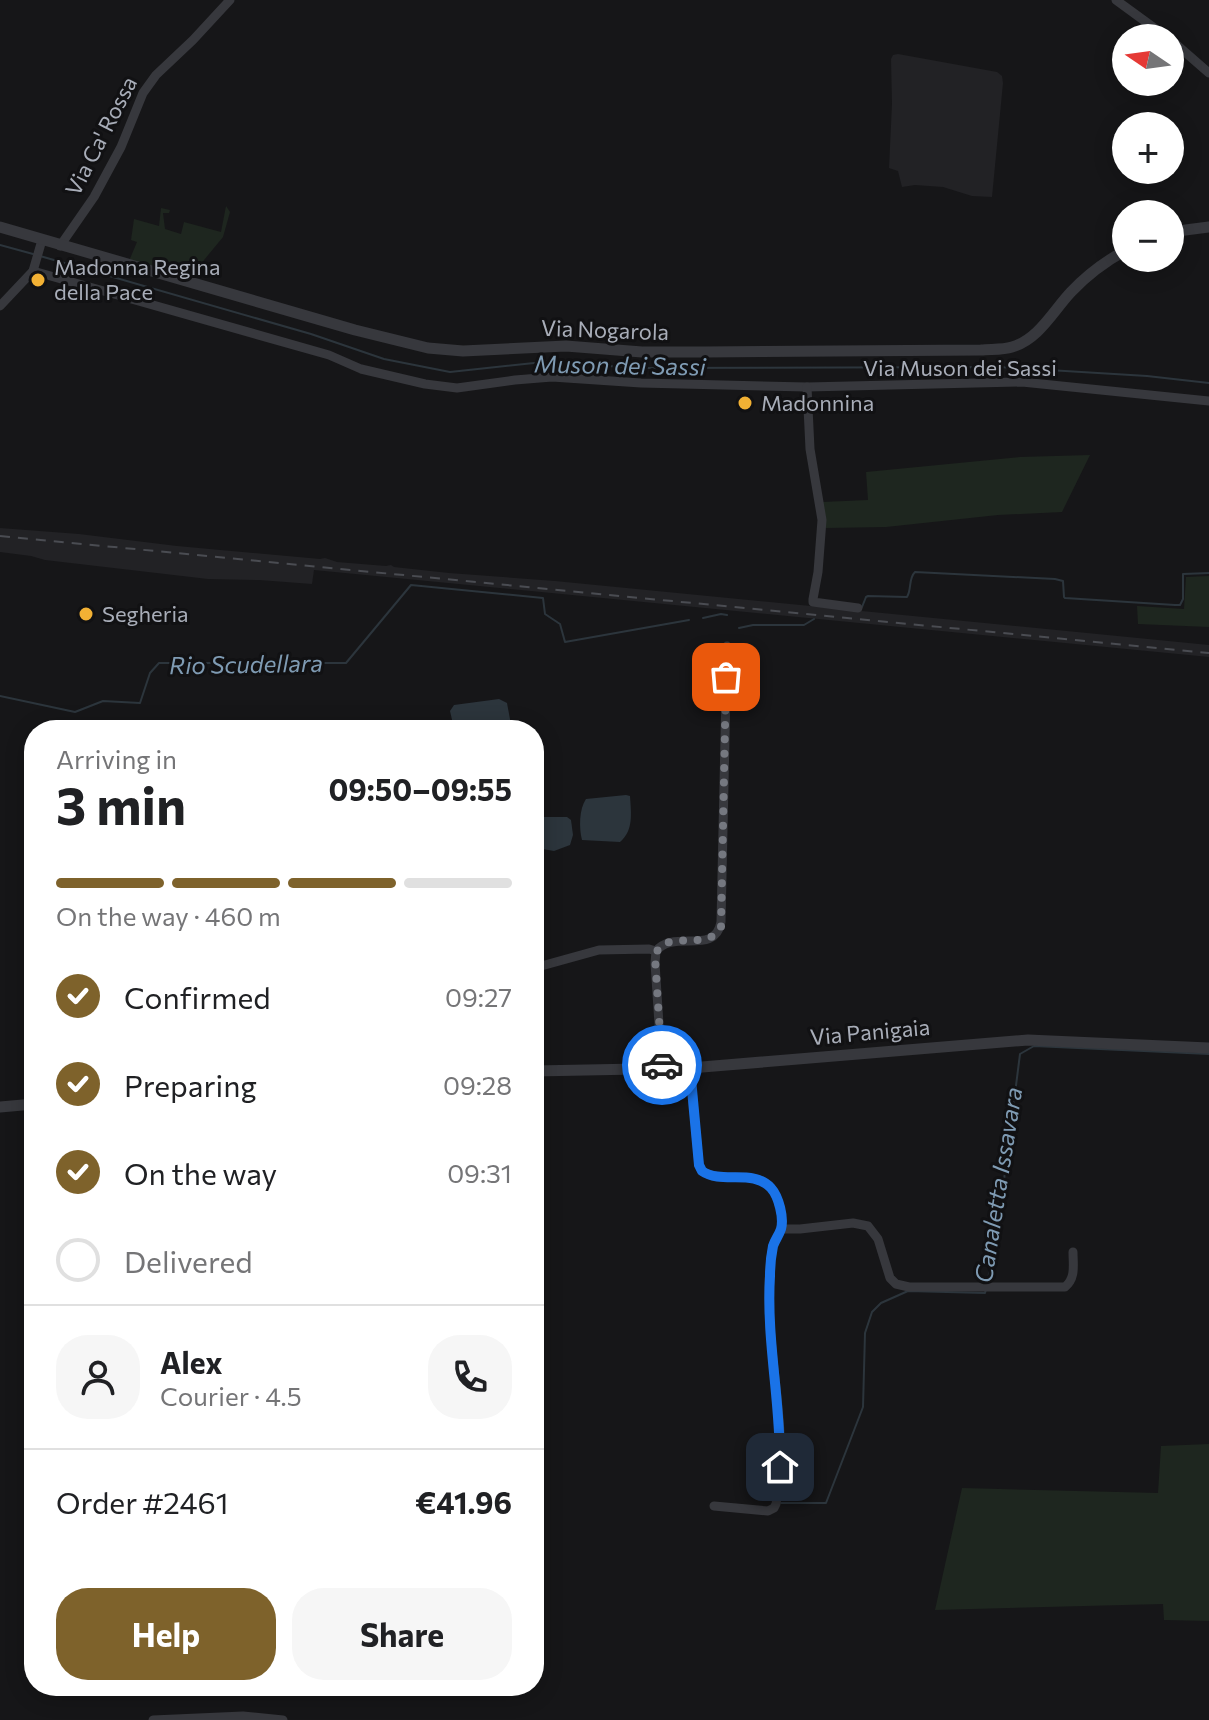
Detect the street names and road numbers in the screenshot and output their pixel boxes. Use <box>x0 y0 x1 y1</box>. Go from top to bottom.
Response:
street label: Via Ca' Rossa <box>59 72 142 200</box>
street label: Via Nogarola <box>541 314 670 345</box>
street label: Via Muson dei Sassi <box>863 354 1057 381</box>
street label: Via Panigaia <box>809 1013 931 1050</box>

